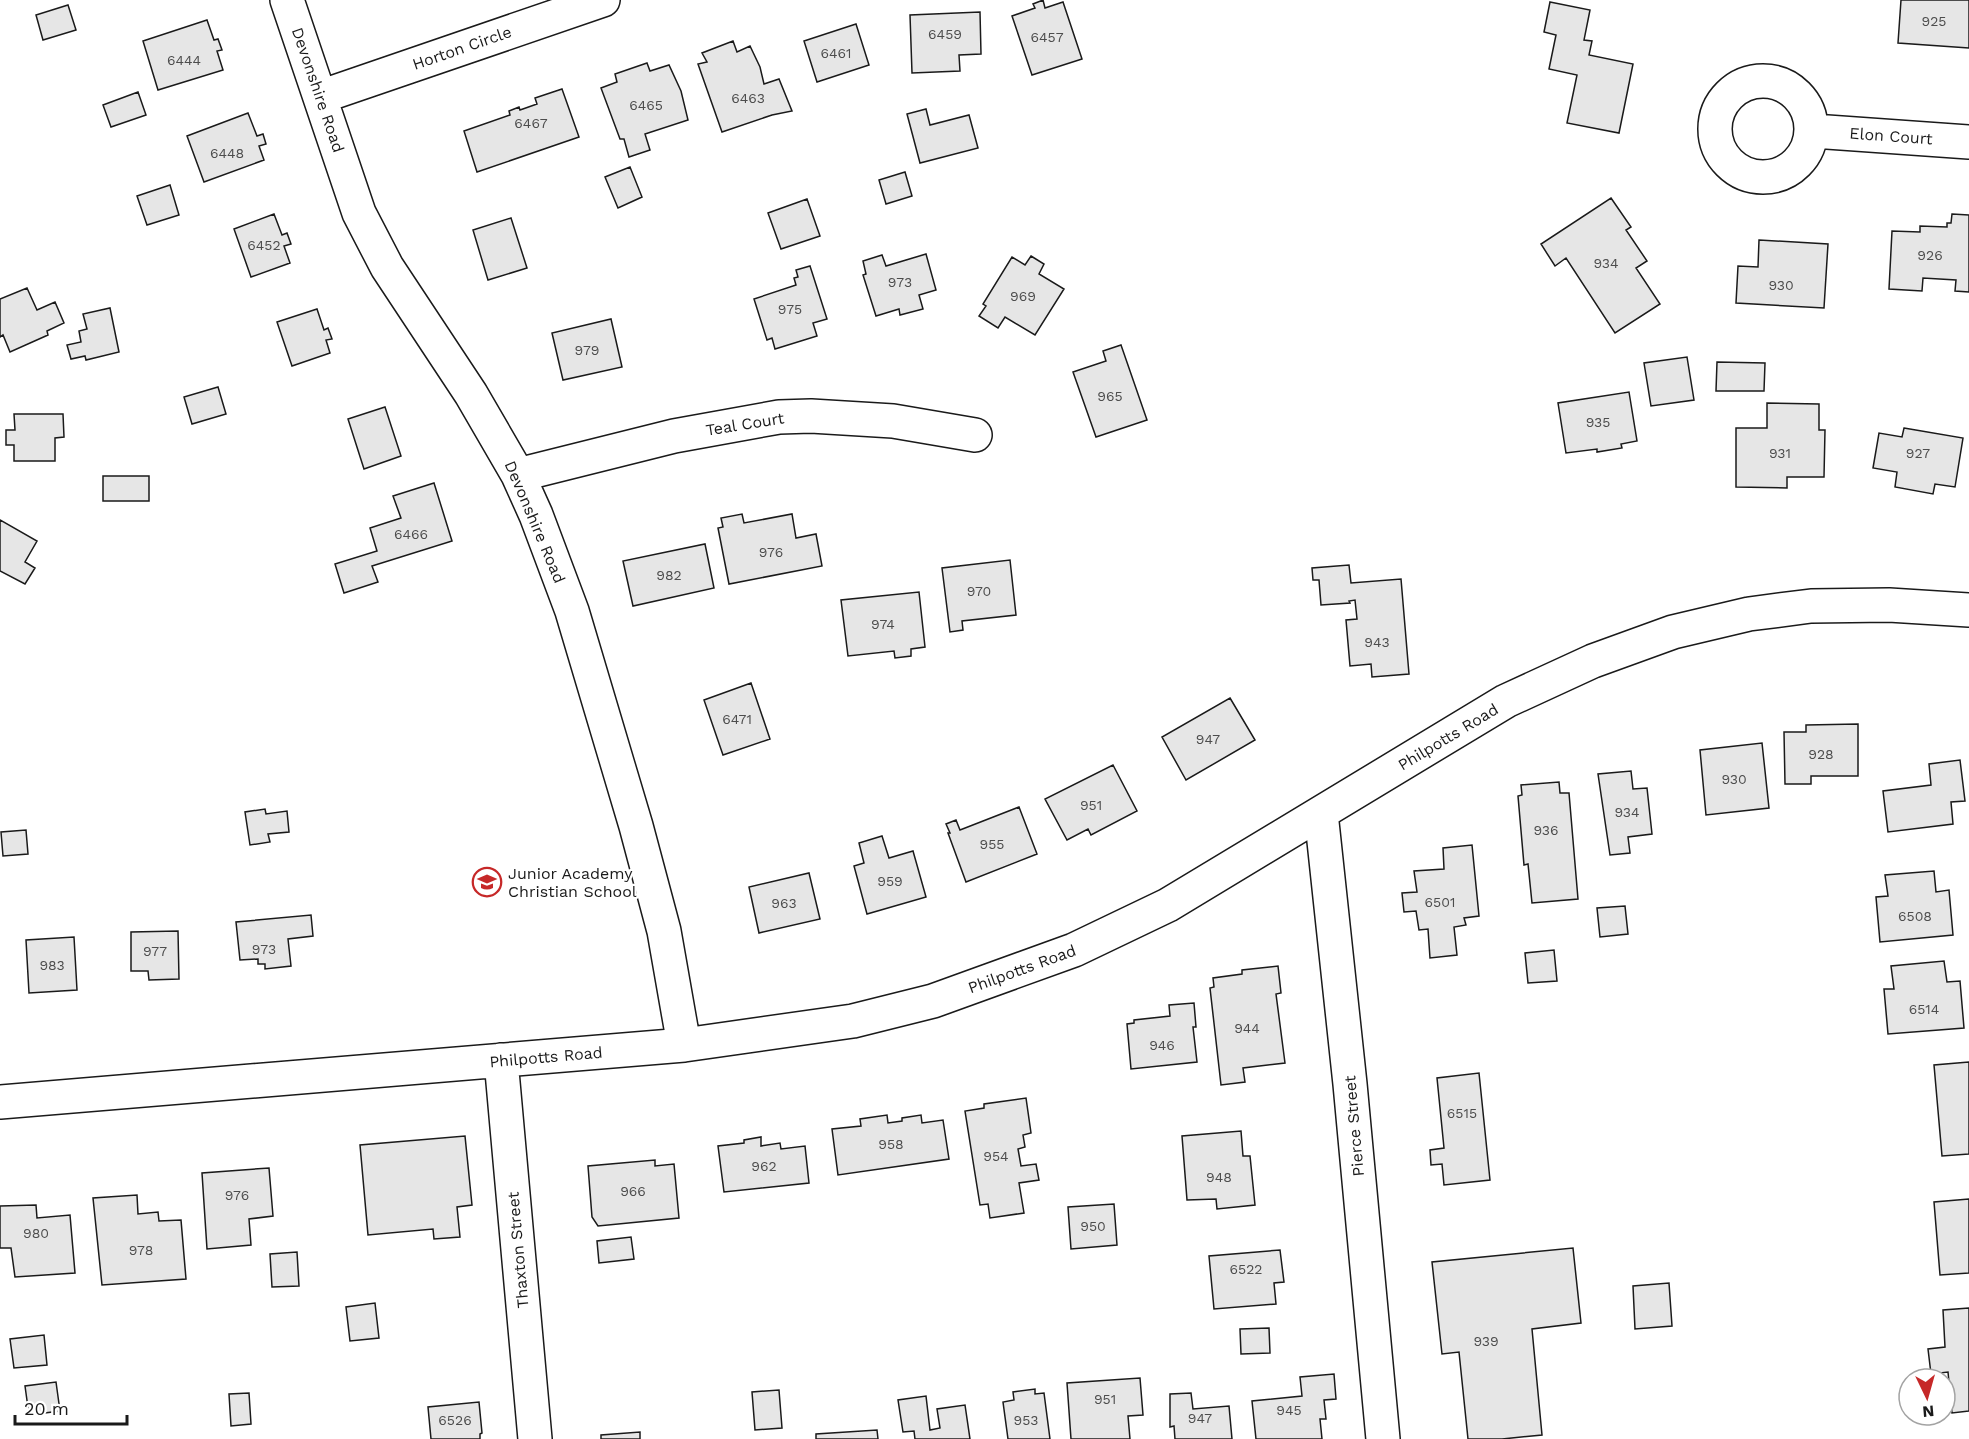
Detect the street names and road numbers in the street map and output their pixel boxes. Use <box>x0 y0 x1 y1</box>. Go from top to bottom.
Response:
street label: Horton Circle <box>410 22 514 74</box>
street label: Devonshire Road <box>288 25 348 155</box>
street label: Elon Court <box>1849 124 1933 148</box>
street label: Teal Court <box>704 408 786 440</box>
street label: Devonshire Road <box>501 458 569 586</box>
street label: Philpotts Road <box>1394 700 1502 774</box>
street label: Philpotts Road <box>965 941 1079 997</box>
street label: Philpotts Road <box>489 1043 603 1071</box>
street label: Pierce Street <box>1340 1074 1368 1177</box>
street label: Thaxton Street <box>503 1191 533 1309</box>

